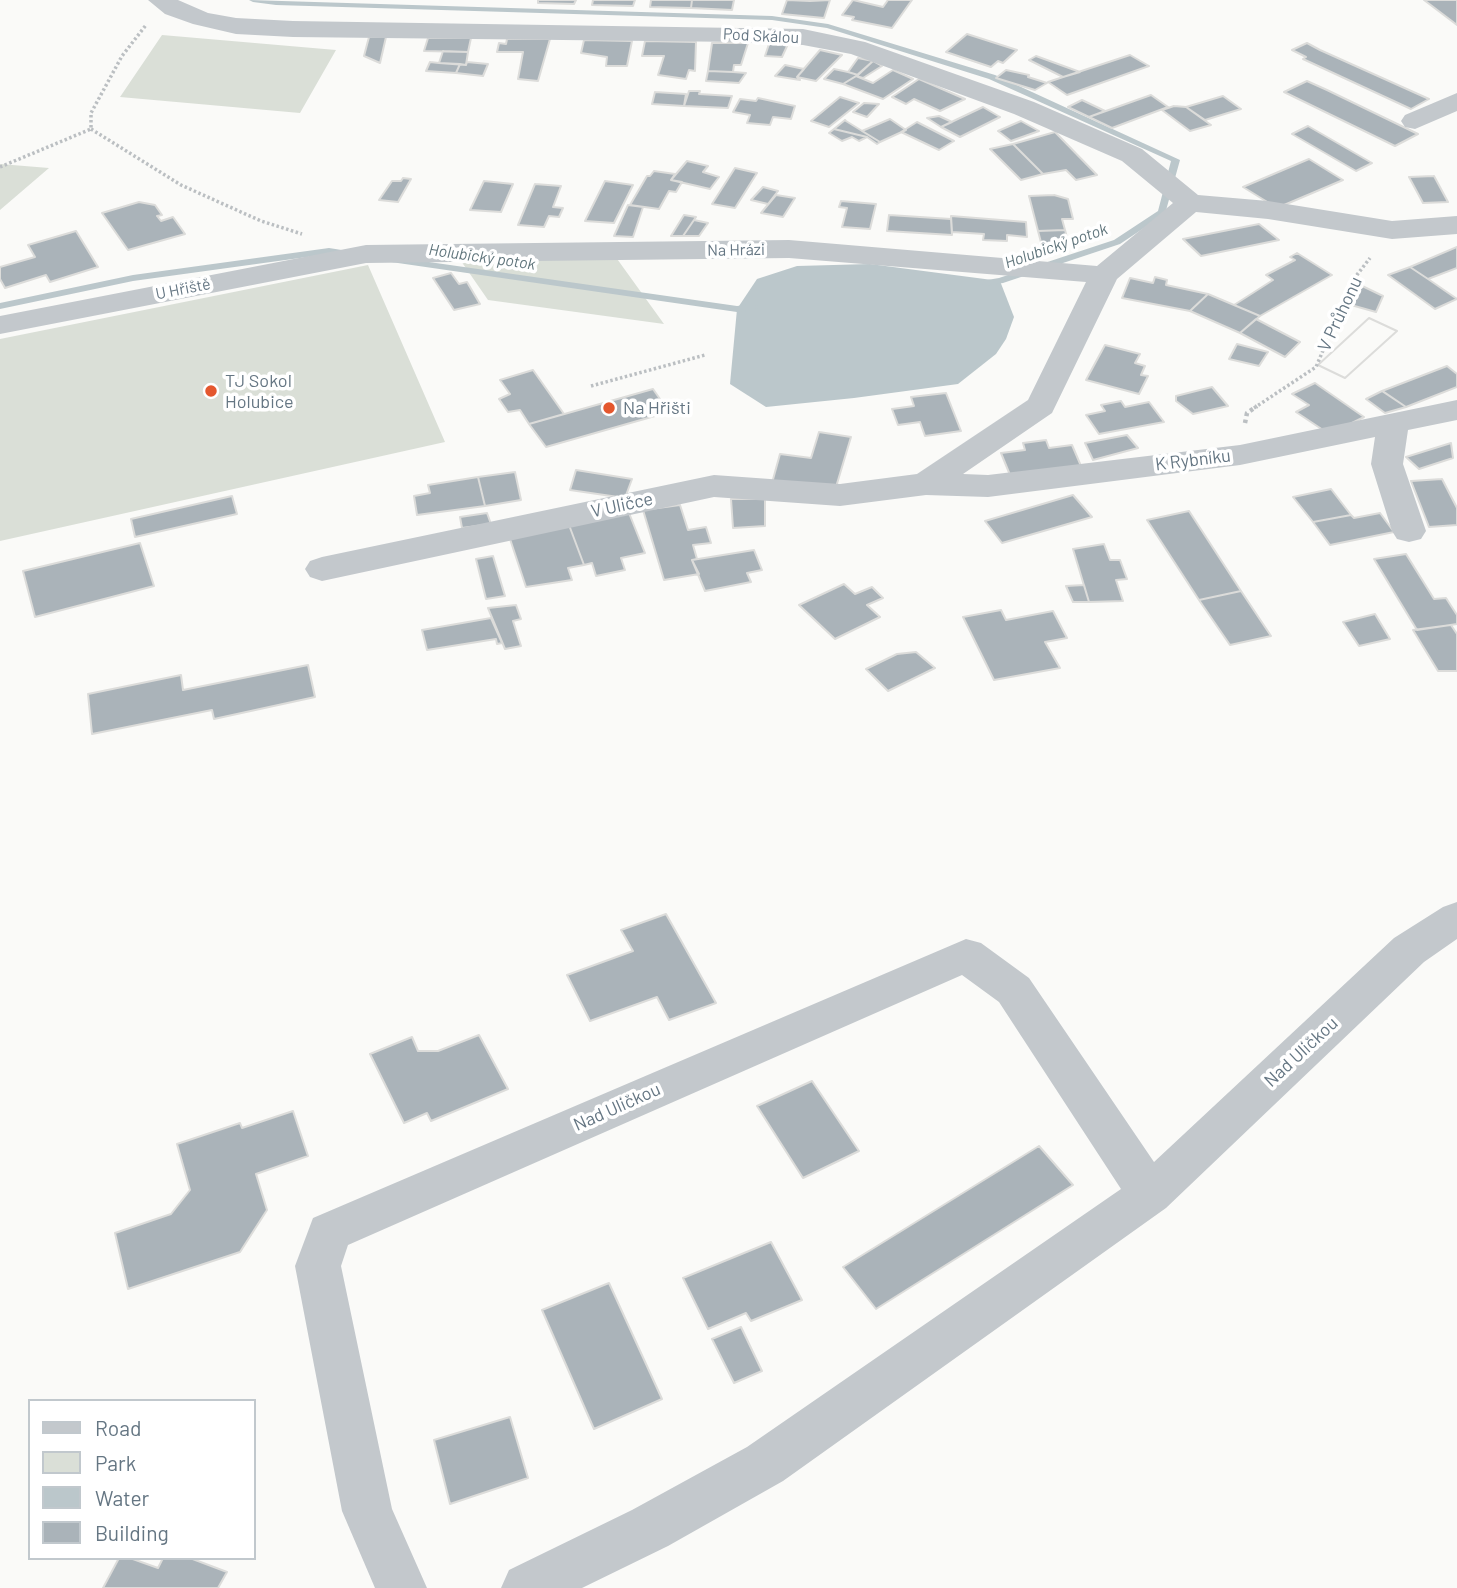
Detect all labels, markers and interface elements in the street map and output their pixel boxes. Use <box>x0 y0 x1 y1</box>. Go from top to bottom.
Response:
street label: Pod Skálou <box>722 24 800 48</box>
water label: Holubický potok <box>1002 219 1110 273</box>
water label: Holubický potok <box>427 240 537 274</box>
street label: Na Hrázi <box>707 240 765 260</box>
street label: V Průhonu <box>1313 273 1367 355</box>
street label: U Hřiště <box>154 274 212 304</box>
place label: TJ Sokol Holubice <box>225 370 294 412</box>
marker: TJ Sokol Holubice <box>203 383 219 399</box>
place label: Na Hřišti <box>623 397 691 419</box>
marker: Na Hřišti <box>601 400 617 416</box>
street label: K Rybníku <box>1154 445 1232 475</box>
street label: V Uličce <box>589 488 655 522</box>
street label: Nad Uličkou <box>1260 1012 1342 1092</box>
street label: Nad Uličkou <box>570 1078 664 1136</box>
legend <box>28 1399 256 1560</box>
text: Road <box>95 1415 141 1440</box>
text: Park <box>95 1450 136 1475</box>
text: Water <box>95 1485 149 1510</box>
text: Building <box>95 1520 169 1545</box>

